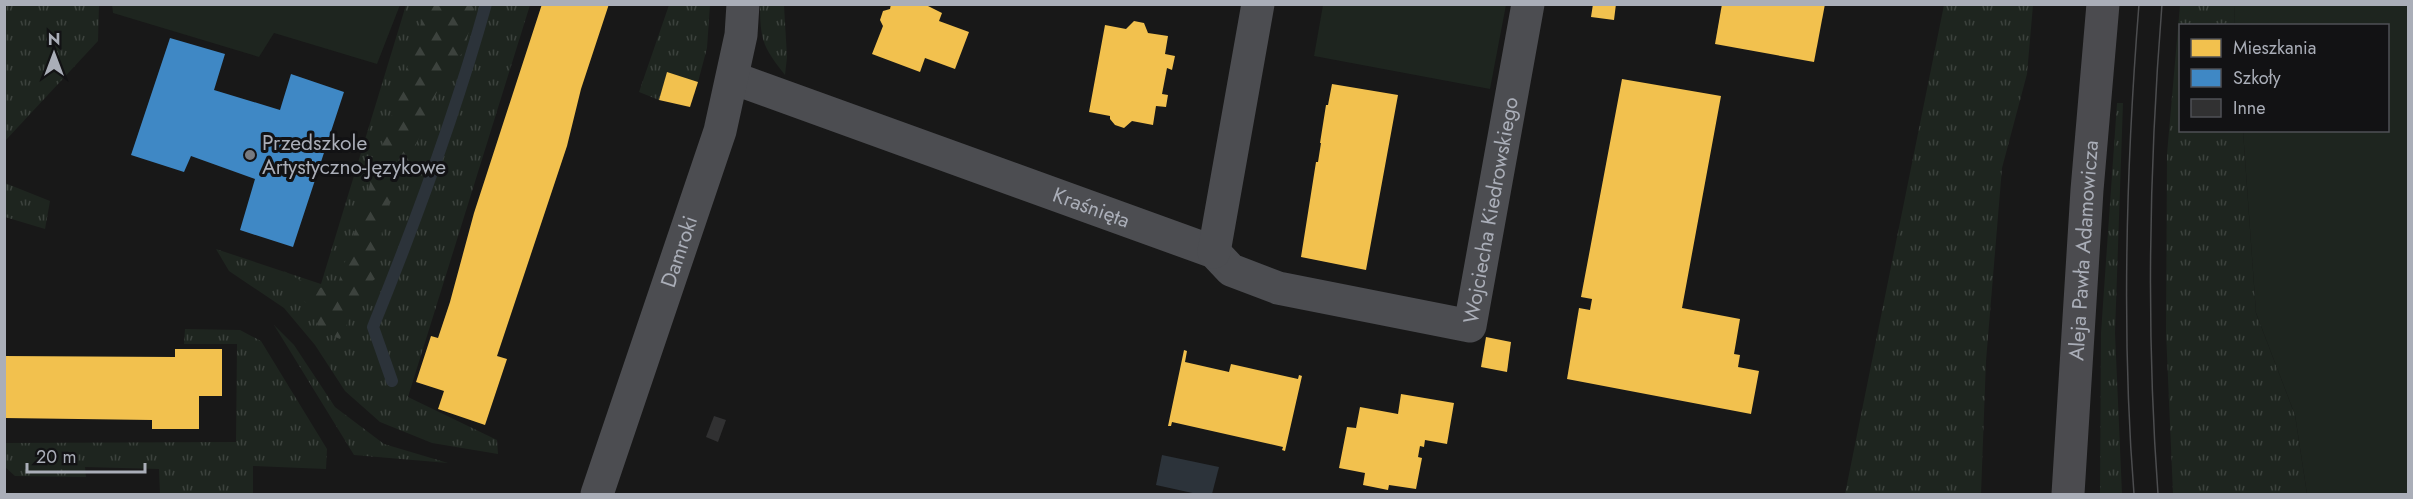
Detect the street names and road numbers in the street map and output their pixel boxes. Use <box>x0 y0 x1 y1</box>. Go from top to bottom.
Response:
street label: Wojciecha Kiedrowskiego <box>1456 95 1526 326</box>
street label: Aleja Pawła Adamowicza <box>2061 139 2106 362</box>
street label: Kraśnięta <box>1048 180 1134 235</box>
street label: Damroki <box>653 212 705 291</box>

